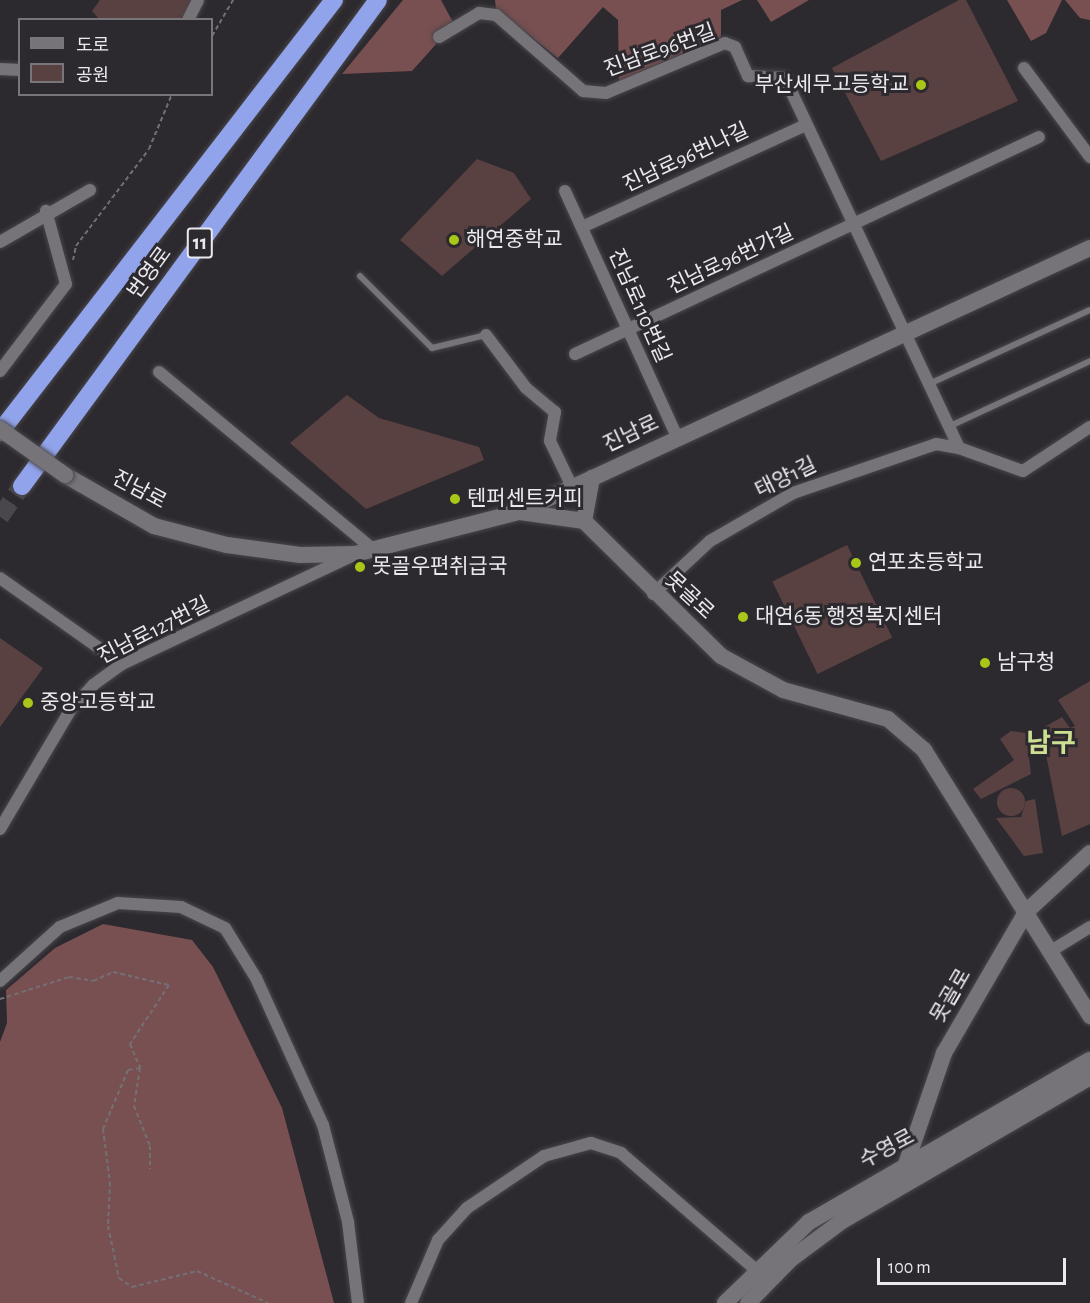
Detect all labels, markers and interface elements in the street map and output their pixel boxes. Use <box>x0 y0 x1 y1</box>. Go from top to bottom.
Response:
legend <box>18 18 213 96</box>
street label: 진남로96번길 <box>601 19 719 83</box>
text: 도로 <box>76 37 109 55</box>
text: 공원 <box>76 67 109 85</box>
place label: 부산세무고등학교 <box>754 72 909 98</box>
marker: 부산세무고등학교 <box>914 78 928 92</box>
street label: 진남로96번나길 <box>619 118 753 198</box>
street label: 진남로96번가길 <box>664 220 798 300</box>
road number: 11 <box>186 226 214 260</box>
place label: 해연중학교 <box>466 227 563 253</box>
marker: 해연중학교 <box>447 233 461 247</box>
street label: 번영로 <box>123 242 177 304</box>
street label: 진남로110번길 <box>603 245 675 367</box>
street label: 진남로 <box>599 410 663 458</box>
street label: 태양1길 <box>751 452 821 504</box>
street label: 진남로 <box>107 465 171 515</box>
place label: 텐퍼센트커피 <box>467 486 583 512</box>
marker: 텐퍼센트커피 <box>448 492 462 506</box>
place label: 연포초등학교 <box>868 550 984 576</box>
place label: 못골우편취급국 <box>372 554 507 580</box>
marker: 연포초등학교 <box>849 556 863 570</box>
marker: 못골우편취급국 <box>353 560 367 574</box>
street label: 못골로 <box>659 567 719 625</box>
street label: 진남로127번길 <box>94 592 214 670</box>
place label: 대연6동 행정복지센터 <box>755 604 942 630</box>
marker: 대연6동 행정복지센터 <box>736 610 750 624</box>
place label: 남구청 <box>997 650 1055 676</box>
marker: 남구청 <box>978 656 992 670</box>
place label: 중앙고등학교 <box>40 690 156 716</box>
marker: 중앙고등학교 <box>21 696 35 710</box>
district label: 남구 <box>1026 728 1076 760</box>
street label: 못골로 <box>926 965 976 1027</box>
street label: 수영로 <box>855 1124 919 1174</box>
scale bar <box>880 1246 1069 1284</box>
text: 100 m <box>888 1259 931 1277</box>

